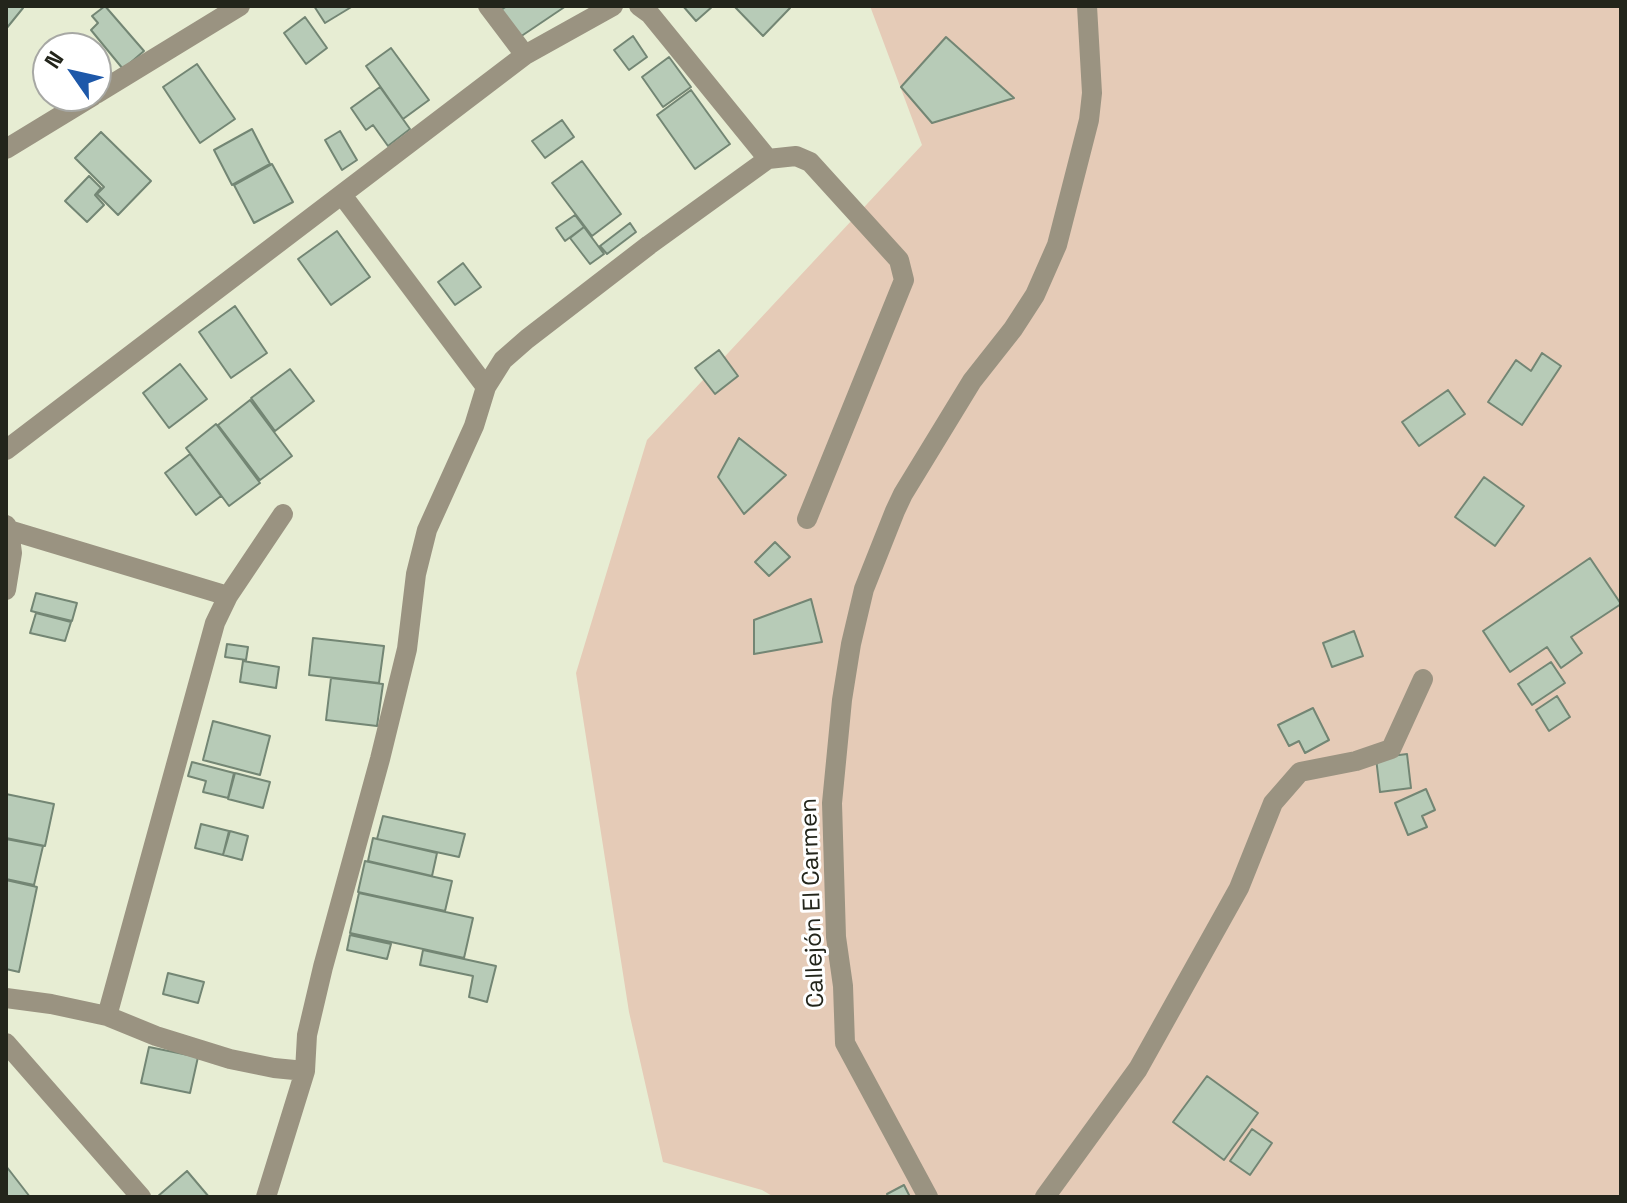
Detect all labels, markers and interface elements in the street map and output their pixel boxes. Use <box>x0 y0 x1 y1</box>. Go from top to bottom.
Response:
north arrow <box>32 32 112 112</box>
text: N <box>38 46 69 74</box>
street label: Callejón El Carmen <box>795 797 831 1009</box>

